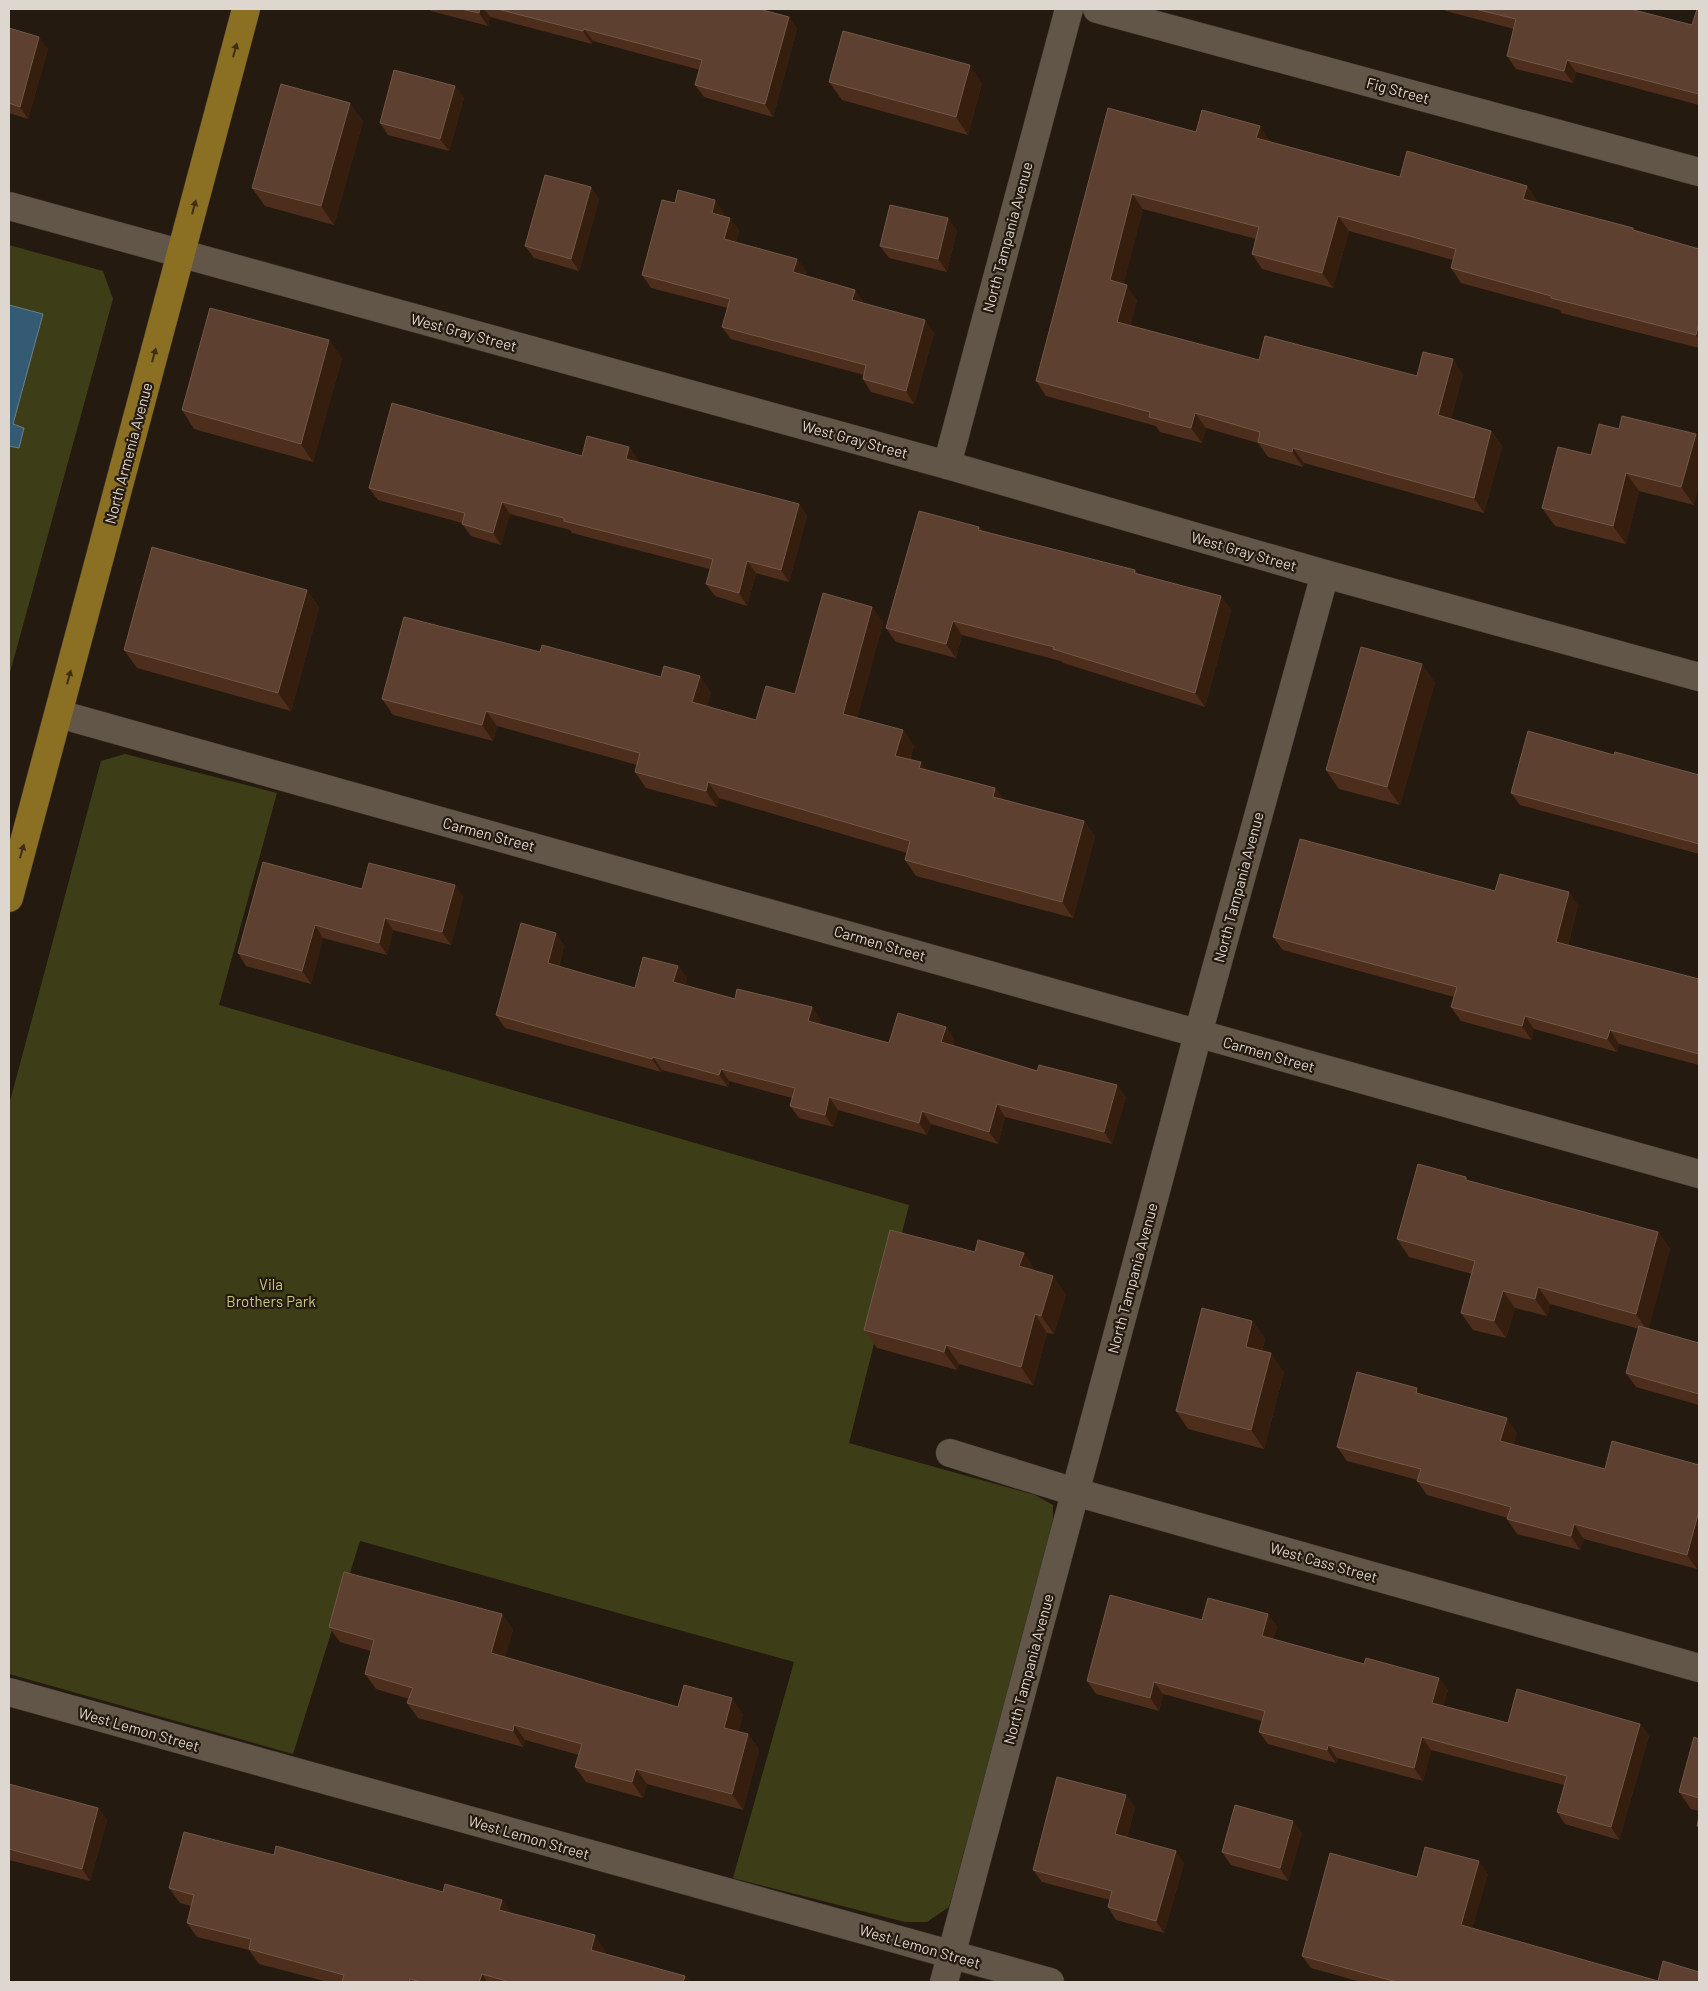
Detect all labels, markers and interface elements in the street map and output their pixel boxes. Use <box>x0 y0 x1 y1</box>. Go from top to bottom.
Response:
one-way arrow <box>232 42 240 57</box>
street label: Fig Street <box>1365 73 1431 107</box>
street label: North Tampania Avenue <box>978 160 1036 314</box>
one-way arrow <box>190 199 198 214</box>
street label: West Gray Street <box>409 309 519 355</box>
one-way arrow <box>151 348 159 363</box>
street label: North Armenia Avenue <box>100 380 156 526</box>
street label: West Gray Street <box>800 416 910 462</box>
street label: West Gray Street <box>1189 527 1299 575</box>
one-way arrow <box>65 669 73 684</box>
street label: North Tampania Avenue <box>1209 810 1267 964</box>
street label: Carmen Street <box>441 813 537 855</box>
one-way arrow <box>18 843 26 858</box>
street label: Carmen Street <box>832 921 928 965</box>
street label: Carmen Street <box>1221 1032 1317 1076</box>
street label: North Tampania Avenue <box>1103 1201 1161 1355</box>
park label: Vila Brothers Park <box>226 1275 316 1310</box>
street label: West Cass Street <box>1268 1538 1380 1586</box>
street label: North Tampania Avenue <box>999 1592 1057 1746</box>
street label: West Lemon Street <box>76 1703 202 1755</box>
street label: West Lemon Street <box>466 1811 592 1863</box>
street label: West Lemon Street <box>857 1920 983 1972</box>

